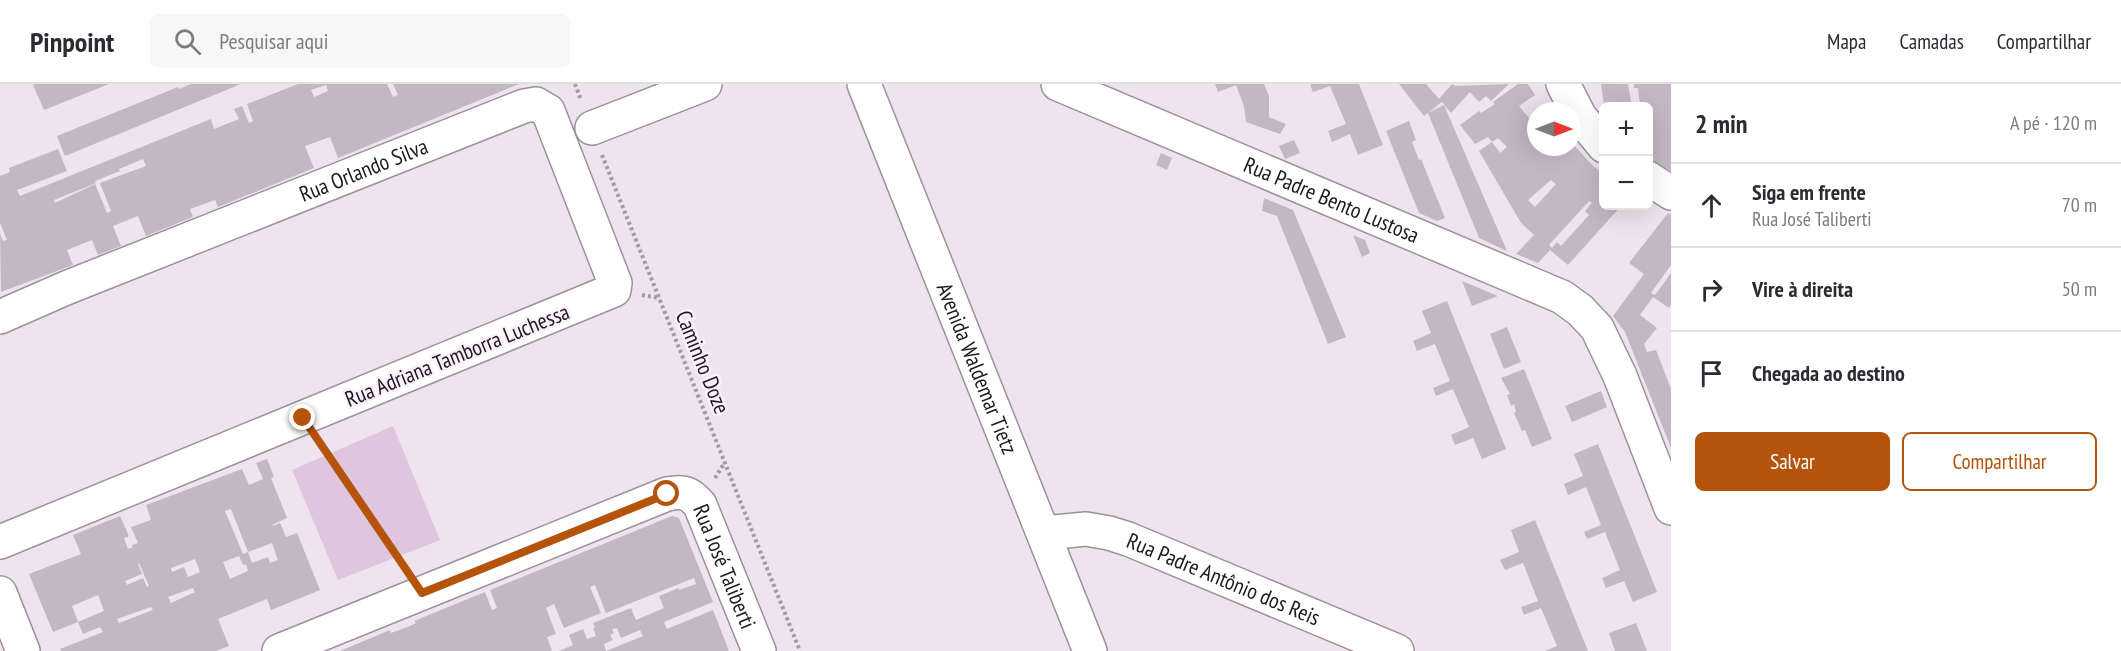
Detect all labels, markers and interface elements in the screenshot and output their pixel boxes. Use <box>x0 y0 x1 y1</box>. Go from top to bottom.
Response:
search box <box>150 14 570 68</box>
text: Pinpoint <box>30 23 114 60</box>
icon: search <box>171 25 204 58</box>
text: Pesquisar aqui <box>219 27 328 55</box>
text: Mapa <box>1827 28 1866 55</box>
text: Camadas <box>1899 28 1964 55</box>
text: Compartilhar <box>1997 28 2091 55</box>
north arrow <box>1527 102 1581 156</box>
map controls <box>1599 102 1653 210</box>
button: + <box>1599 102 1653 156</box>
text: 2 min <box>1695 107 1748 140</box>
text: A pé · 120 m <box>2010 110 2097 136</box>
street label: Rua Orlando Silva <box>295 132 432 208</box>
street label: Rua Padre Bento Lustosa <box>1240 150 1423 249</box>
button: − <box>1599 156 1653 210</box>
text: Siga em frente <box>1752 178 1866 206</box>
icon: ahead <box>1695 189 1728 222</box>
text: 70 m <box>2062 192 2097 218</box>
text: Rua José Taliberti <box>1752 206 1872 232</box>
icon: right <box>1695 273 1728 306</box>
text: Vire à direita <box>1752 275 1853 303</box>
text: 50 m <box>2062 276 2097 302</box>
street label: Avenida Waldemar Tietz <box>931 278 1024 458</box>
street label: Rua Adriana Tamborra Luchessa <box>341 297 573 413</box>
street label: Caminho Doze <box>670 306 736 418</box>
icon: arrive <box>1695 357 1728 390</box>
text: Chegada ao destino <box>1752 359 1905 387</box>
route end <box>289 404 315 430</box>
button: Salvar <box>1695 432 1890 491</box>
button: Compartilhar <box>1902 432 2097 491</box>
route start <box>653 480 679 506</box>
street label: Rua José Taliberti <box>687 500 762 633</box>
street label: Rua Padre Antônio dos Reis <box>1123 526 1324 631</box>

